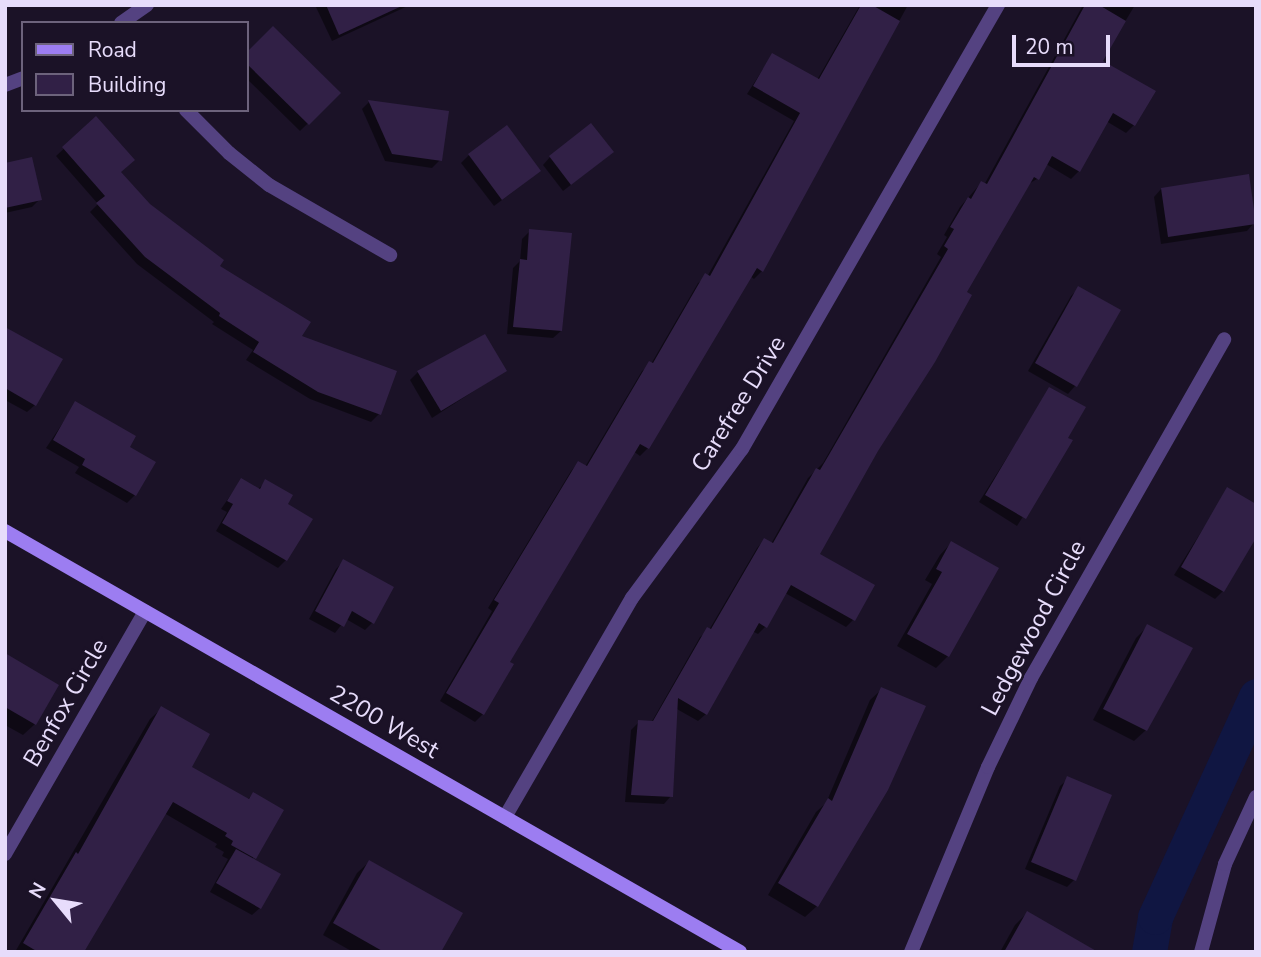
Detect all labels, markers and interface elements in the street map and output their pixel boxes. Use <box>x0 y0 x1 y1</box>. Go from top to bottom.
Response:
legend <box>21 21 248 112</box>
scale bar <box>1016 21 1114 65</box>
text: 20 m <box>1025 33 1074 61</box>
text: Road <box>88 36 137 64</box>
text: Building <box>88 71 166 99</box>
street label: Carefree Drive <box>686 331 792 477</box>
street label: Ledgewood Circle <box>976 535 1092 721</box>
street label: Benfox Circle <box>18 634 114 772</box>
street label: 2200 West <box>324 679 444 765</box>
north arrow <box>21 866 91 936</box>
text: N <box>23 878 53 903</box>

